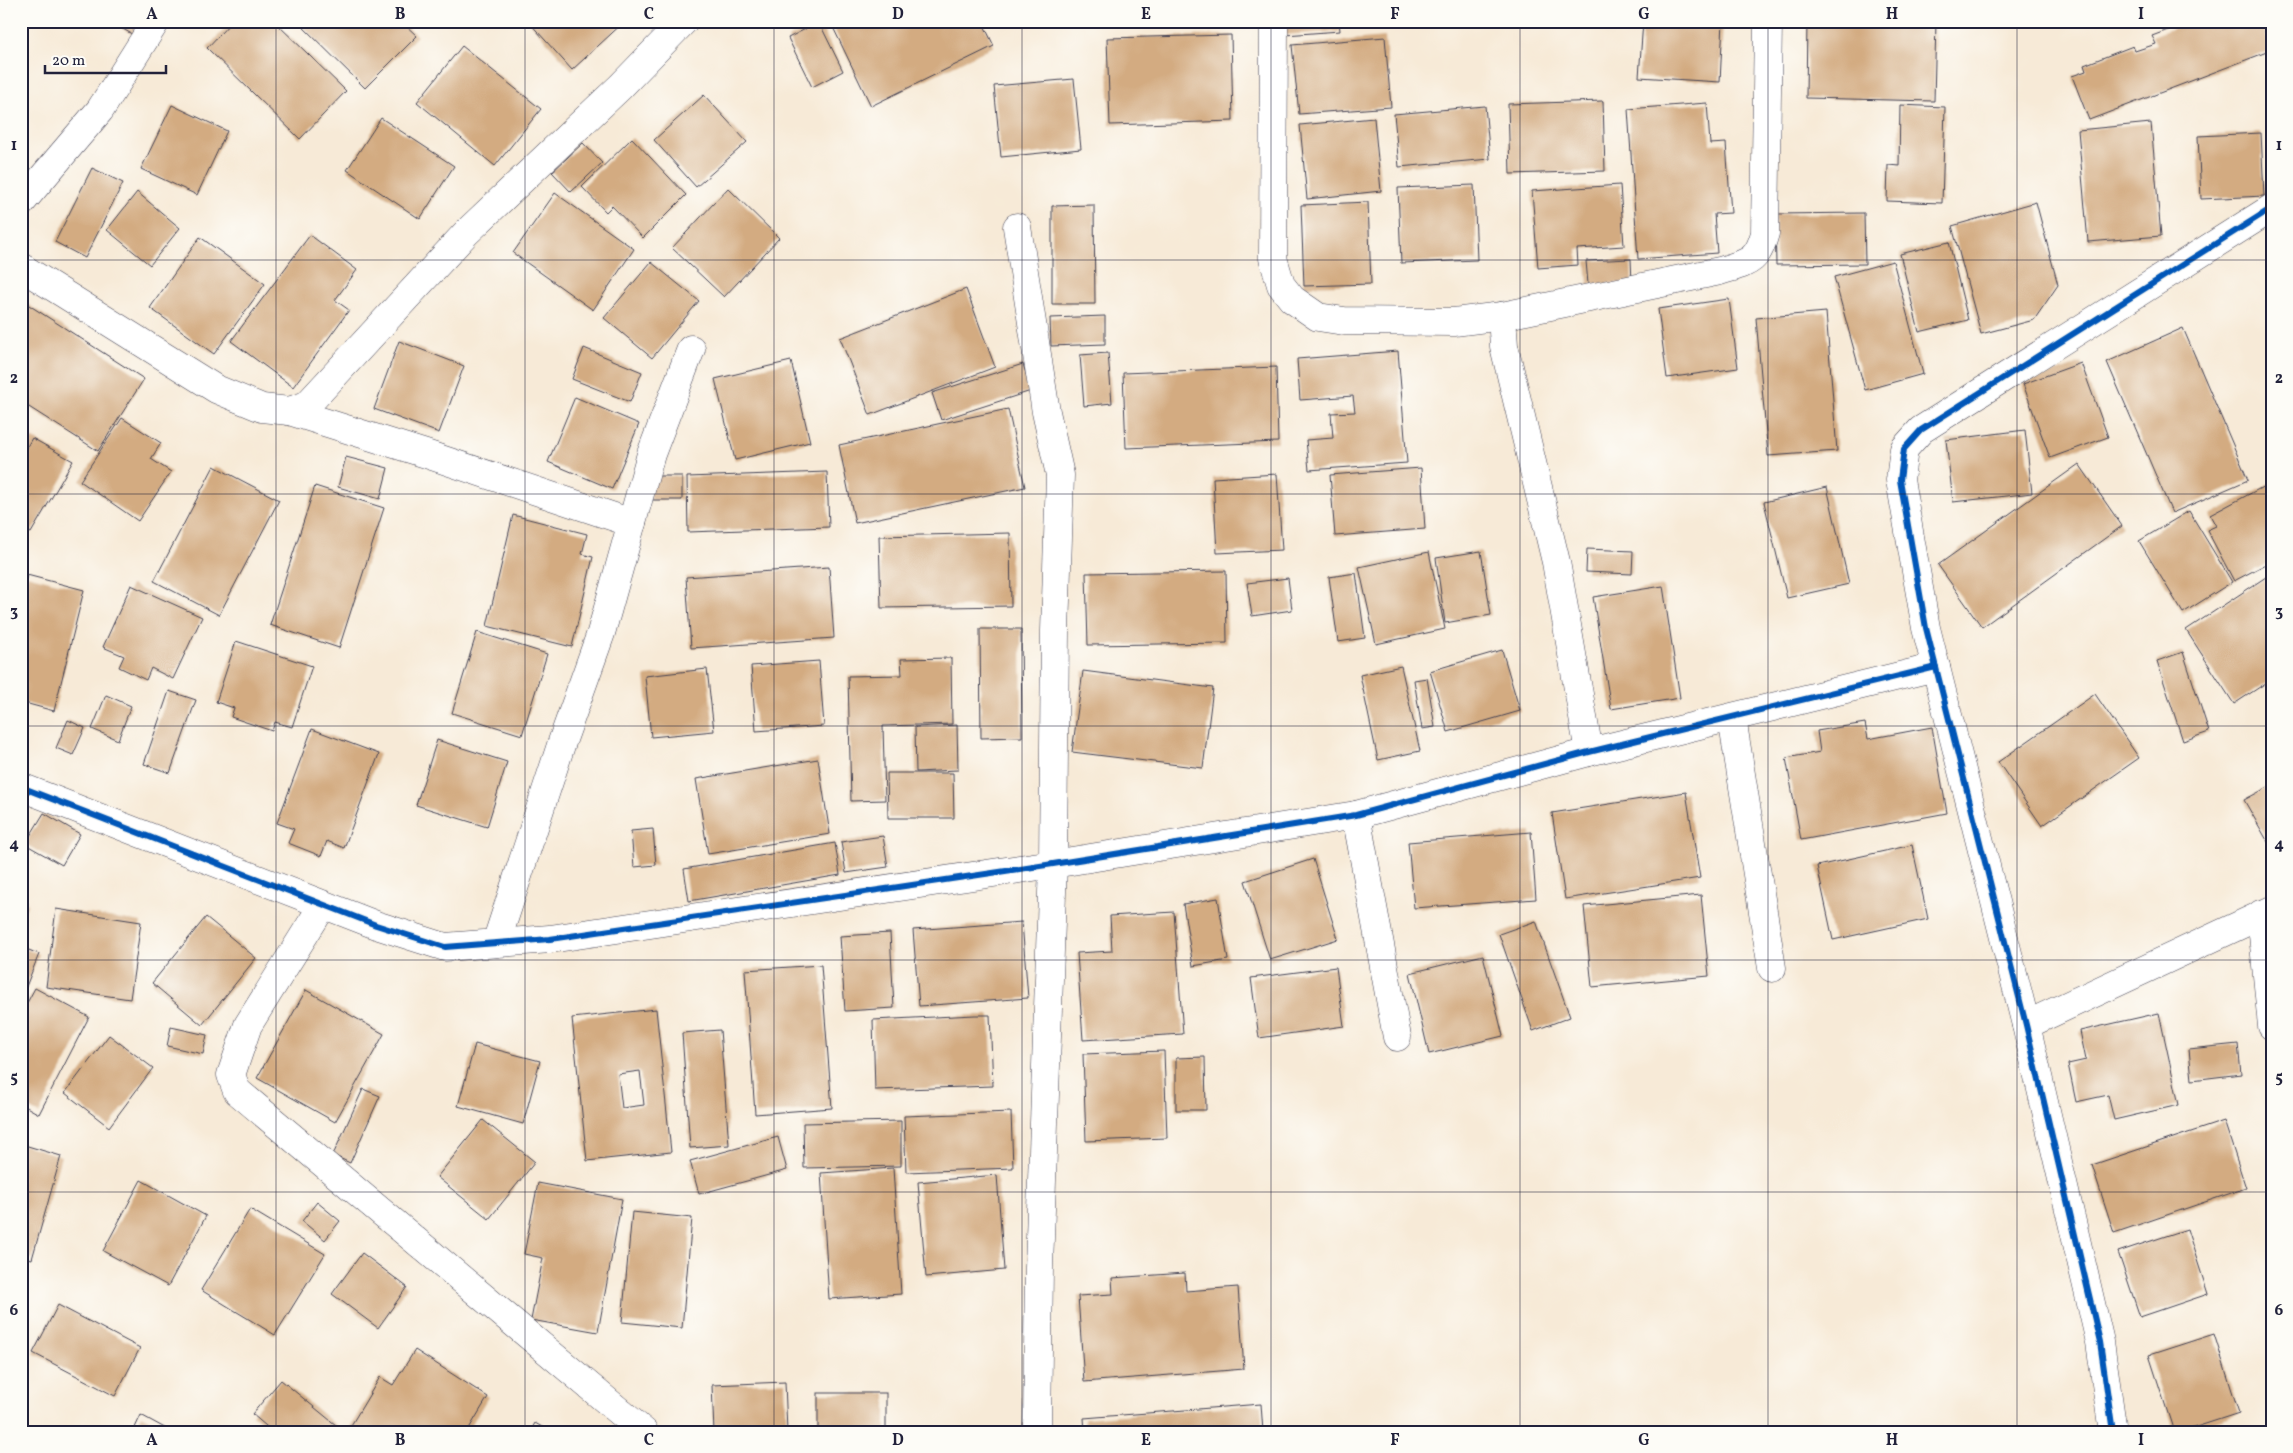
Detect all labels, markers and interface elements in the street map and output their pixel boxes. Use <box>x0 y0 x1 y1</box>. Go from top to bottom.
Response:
text: A <box>146 4 158 26</box>
text: B <box>395 4 406 26</box>
text: C <box>644 4 654 26</box>
text: D <box>892 4 904 26</box>
text: E <box>1141 4 1151 26</box>
text: F <box>1390 4 1400 26</box>
text: G <box>1638 4 1650 26</box>
text: H <box>1886 4 1898 26</box>
text: I <box>2138 4 2144 26</box>
scale bar <box>45 42 166 74</box>
text: 20 m <box>52 51 85 72</box>
text: 1 <box>11 135 17 157</box>
text: 1 <box>2276 135 2282 157</box>
text: 2 <box>10 368 18 390</box>
text: 2 <box>2275 368 2283 390</box>
text: 3 <box>10 601 18 623</box>
text: 3 <box>2275 601 2283 623</box>
text: 4 <box>9 834 19 856</box>
text: 4 <box>2274 834 2284 856</box>
text: 5 <box>10 1067 18 1089</box>
text: 5 <box>2275 1067 2283 1089</box>
text: 6 <box>10 1300 19 1322</box>
text: 6 <box>2275 1300 2284 1322</box>
text: A <box>146 1430 158 1452</box>
text: B <box>395 1430 406 1452</box>
text: C <box>644 1430 654 1452</box>
text: D <box>892 1430 904 1452</box>
text: E <box>1141 1430 1151 1452</box>
text: F <box>1390 1430 1400 1452</box>
text: G <box>1638 1430 1650 1452</box>
text: H <box>1886 1430 1898 1452</box>
text: I <box>2138 1430 2144 1452</box>

